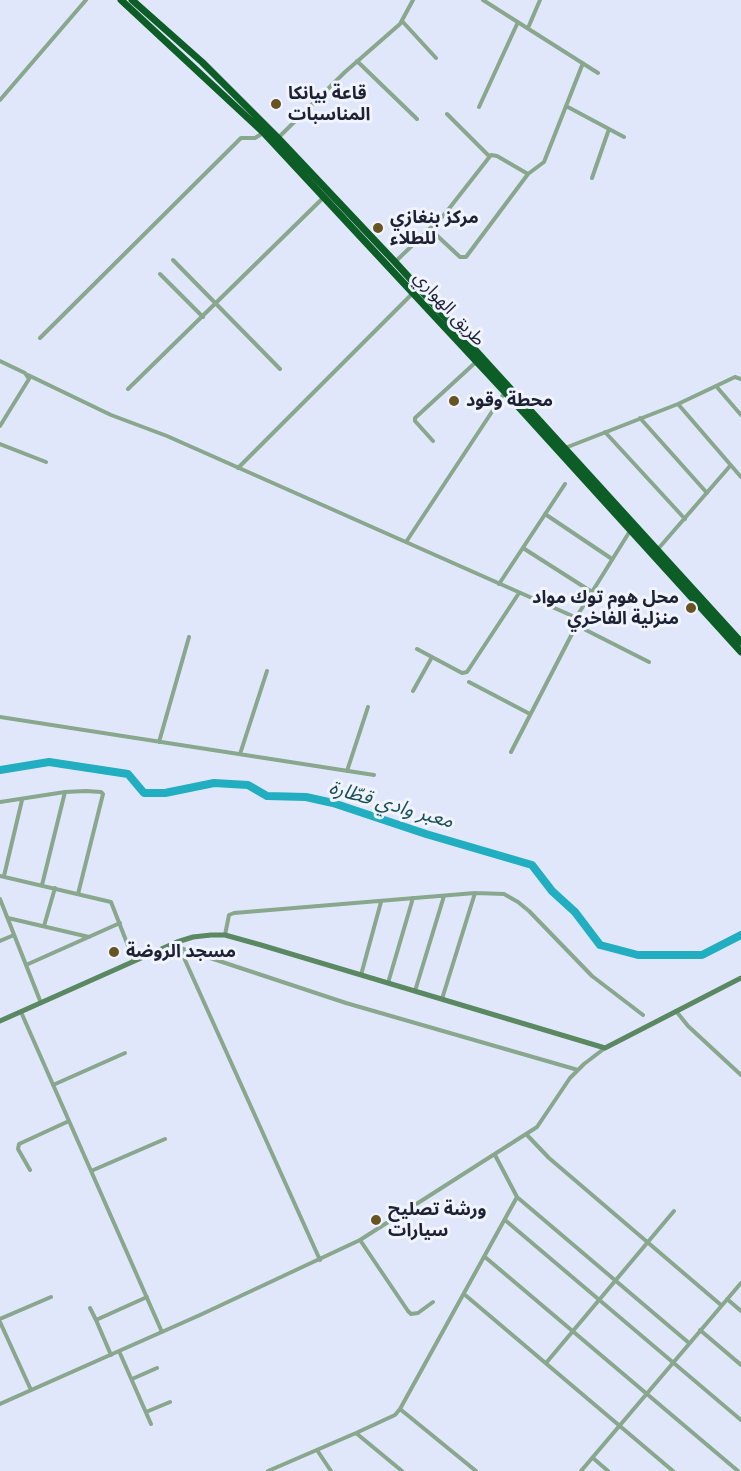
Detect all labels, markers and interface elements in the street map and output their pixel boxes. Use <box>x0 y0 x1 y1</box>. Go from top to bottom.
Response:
place label: قاعة بيانكا المناسبات <box>288 83 370 125</box>
marker: قاعة بيانكا المناسبات <box>269 97 283 111</box>
place label: مركز بنغازي للطلاء <box>390 207 479 250</box>
marker: مركز بنغازي للطلاء <box>371 221 385 235</box>
street label: طريق الهواري <box>409 267 489 351</box>
place label: محطة وقود <box>466 390 553 412</box>
marker: محطة وقود <box>447 394 461 408</box>
place label: محل هوم توك مواد منزلية الفاخري <box>532 587 679 630</box>
marker: محل هوم توك مواد منزلية الفاخري <box>684 601 698 615</box>
water label: معبر وادي قطّارة <box>326 776 456 834</box>
place label: مسجد الروضة <box>126 941 236 963</box>
marker: مسجد الروضة <box>107 945 121 959</box>
place label: ورشة تصليح سيارات <box>388 1199 487 1242</box>
marker: ورشة تصليح سيارات <box>369 1213 383 1227</box>

